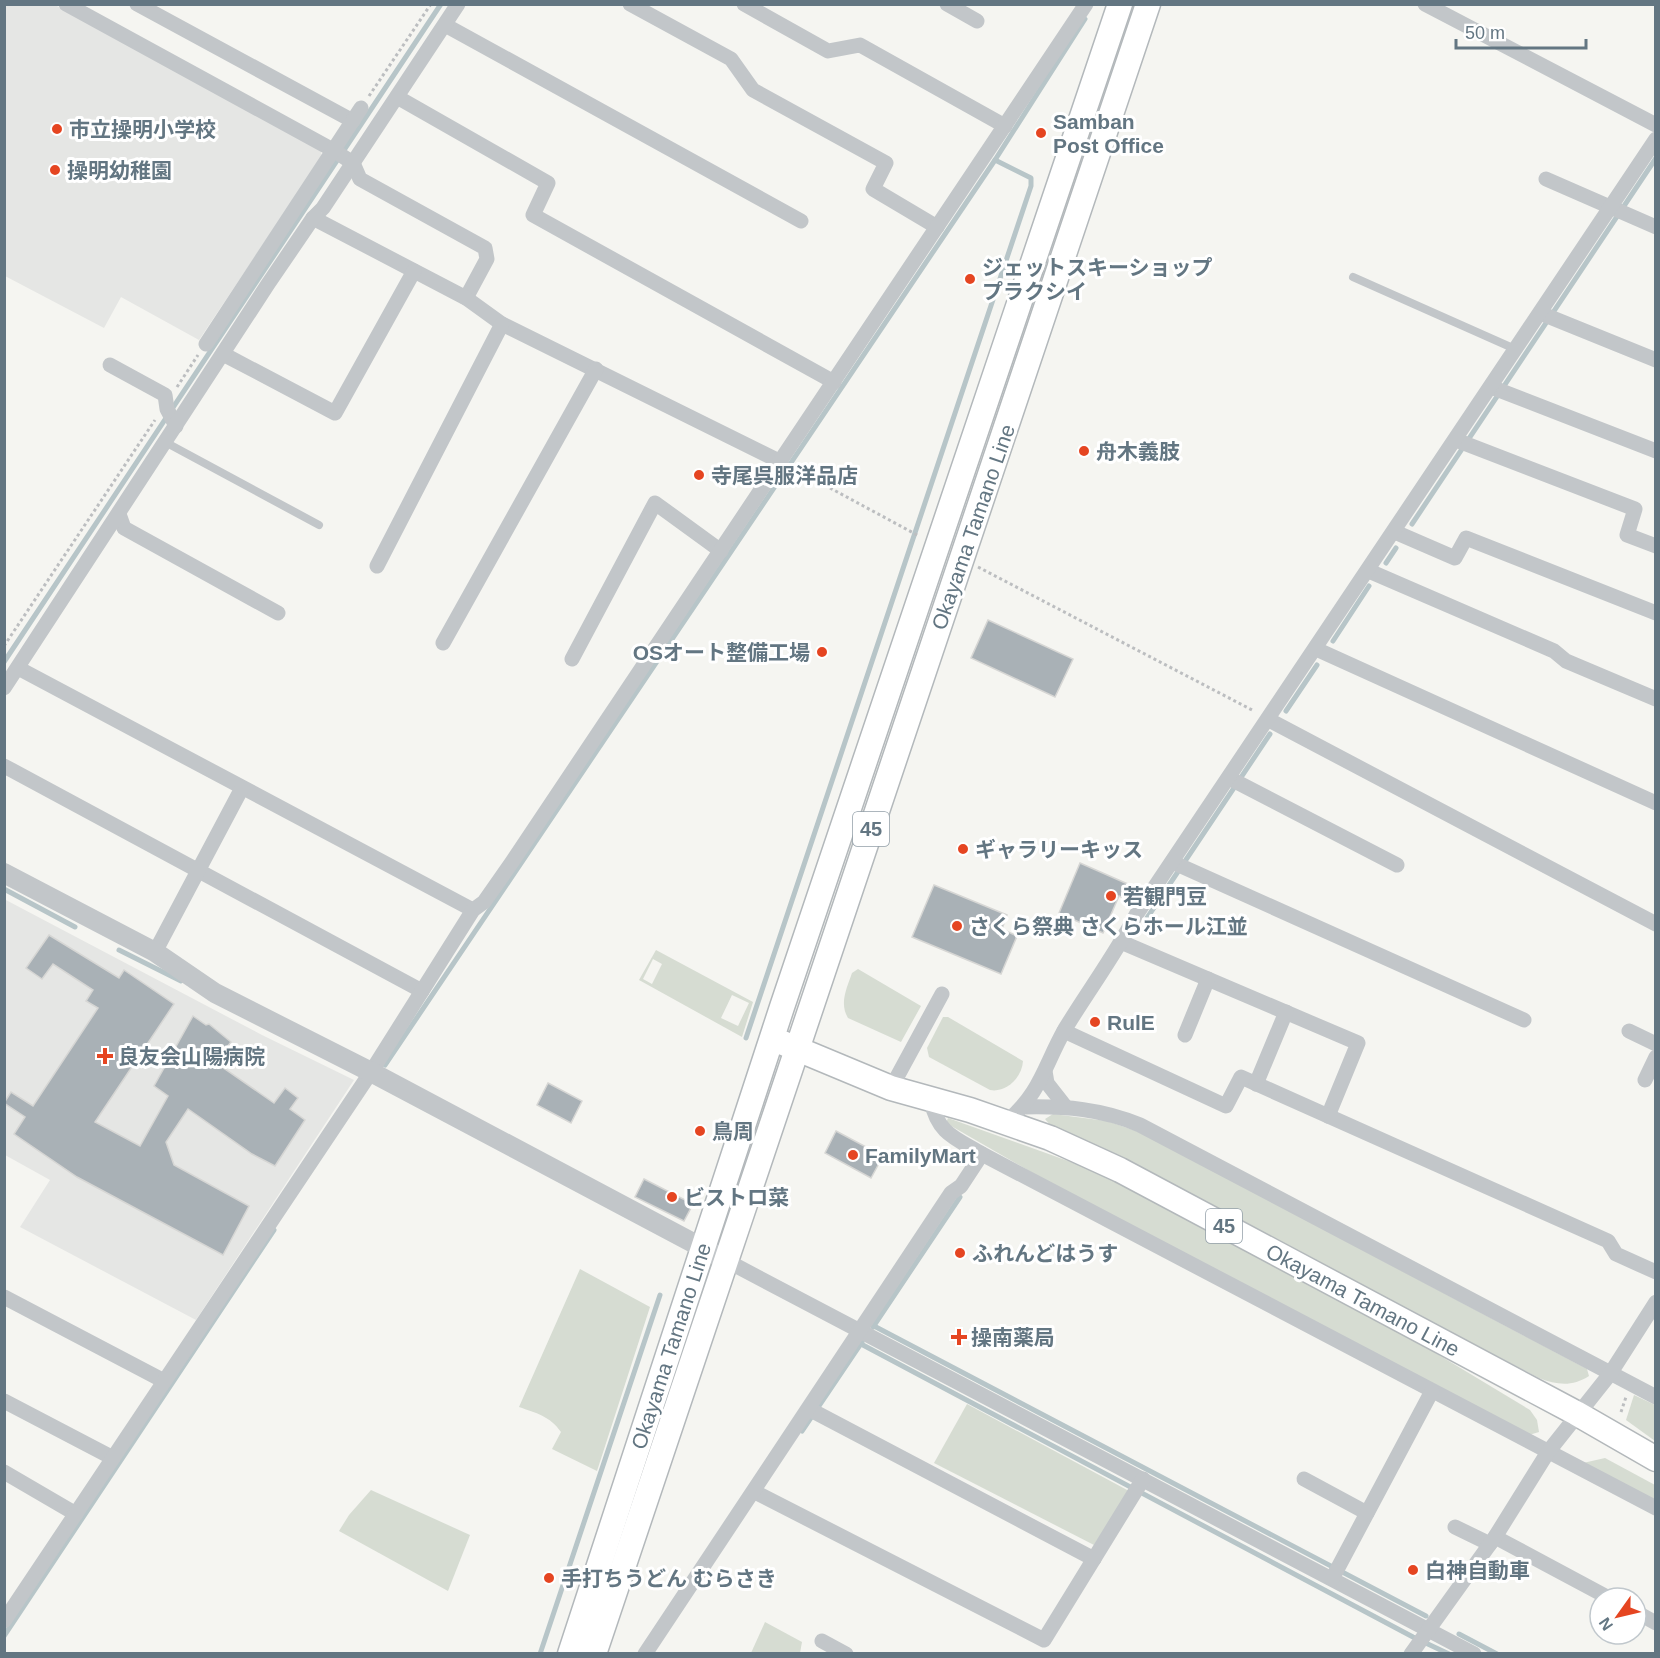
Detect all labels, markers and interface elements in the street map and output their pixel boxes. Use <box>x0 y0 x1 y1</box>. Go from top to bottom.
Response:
scale bar <box>1456 12 1586 50</box>
text: 50 m <box>1465 23 1505 43</box>
place label: Samban Post Office <box>1053 110 1164 157</box>
place label: 市立操明小学校 <box>69 118 216 141</box>
marker: 市立操明小学校 <box>50 122 64 136</box>
marker: Samban Post Office <box>1034 126 1048 140</box>
place label: 操明幼稚園 <box>67 159 172 182</box>
marker: 操明幼稚園 <box>48 163 62 177</box>
place label: ジェットスキーショップ プラクシイ <box>982 256 1213 303</box>
marker: ジェットスキーショップ プラクシイ <box>963 272 977 286</box>
street label: Okayama Tamano Line <box>927 421 1019 633</box>
place label: 舟木義肢 <box>1096 440 1180 463</box>
marker: 舟木義肢 <box>1077 444 1091 458</box>
place label: 寺尾呉服洋品店 <box>711 464 858 487</box>
marker: 寺尾呉服洋品店 <box>692 468 706 482</box>
place label: OSオート整備工場 <box>633 641 810 664</box>
marker: OSオート整備工場 <box>815 645 829 659</box>
road number: 45 <box>853 812 889 846</box>
place label: ギャラリーキッス <box>975 838 1143 861</box>
marker: ギャラリーキッス <box>956 842 970 856</box>
place label: 若観門豆 <box>1123 885 1207 908</box>
marker: 若観門豆 <box>1104 889 1118 903</box>
place label: さくら祭典 さくらホール江並 <box>969 915 1248 938</box>
marker: さくら祭典 さくらホール江並 <box>950 919 964 933</box>
place label: RulE <box>1107 1011 1155 1034</box>
marker: RulE <box>1088 1015 1102 1029</box>
place label: 良友会山陽病院 <box>118 1045 265 1068</box>
marker: 良友会山陽病院 <box>96 1047 114 1065</box>
place label: 鳥周 <box>712 1120 754 1143</box>
marker: 鳥周 <box>693 1124 707 1138</box>
place label: FamilyMart <box>865 1144 976 1167</box>
marker: FamilyMart <box>846 1148 860 1162</box>
place label: ビストロ菜 <box>684 1186 789 1209</box>
marker: ビストロ菜 <box>665 1190 679 1204</box>
road number: 45 <box>1206 1209 1242 1243</box>
street label: Okayama Tamano Line <box>1262 1239 1464 1361</box>
street label: Okayama Tamano Line <box>627 1240 715 1452</box>
place label: ふれんどはうす <box>972 1242 1118 1265</box>
marker: ふれんどはうす <box>953 1246 967 1260</box>
place label: 操南薬局 <box>971 1326 1055 1349</box>
marker: 操南薬局 <box>952 1330 966 1344</box>
place label: 白神自動車 <box>1425 1559 1530 1582</box>
marker: 白神自動車 <box>1406 1563 1420 1577</box>
place label: 手打ちうどん むらさき <box>561 1567 777 1590</box>
marker: 手打ちうどん むらさき <box>542 1571 556 1585</box>
north arrow <box>1588 1586 1648 1646</box>
text: N <box>1596 1615 1616 1634</box>

